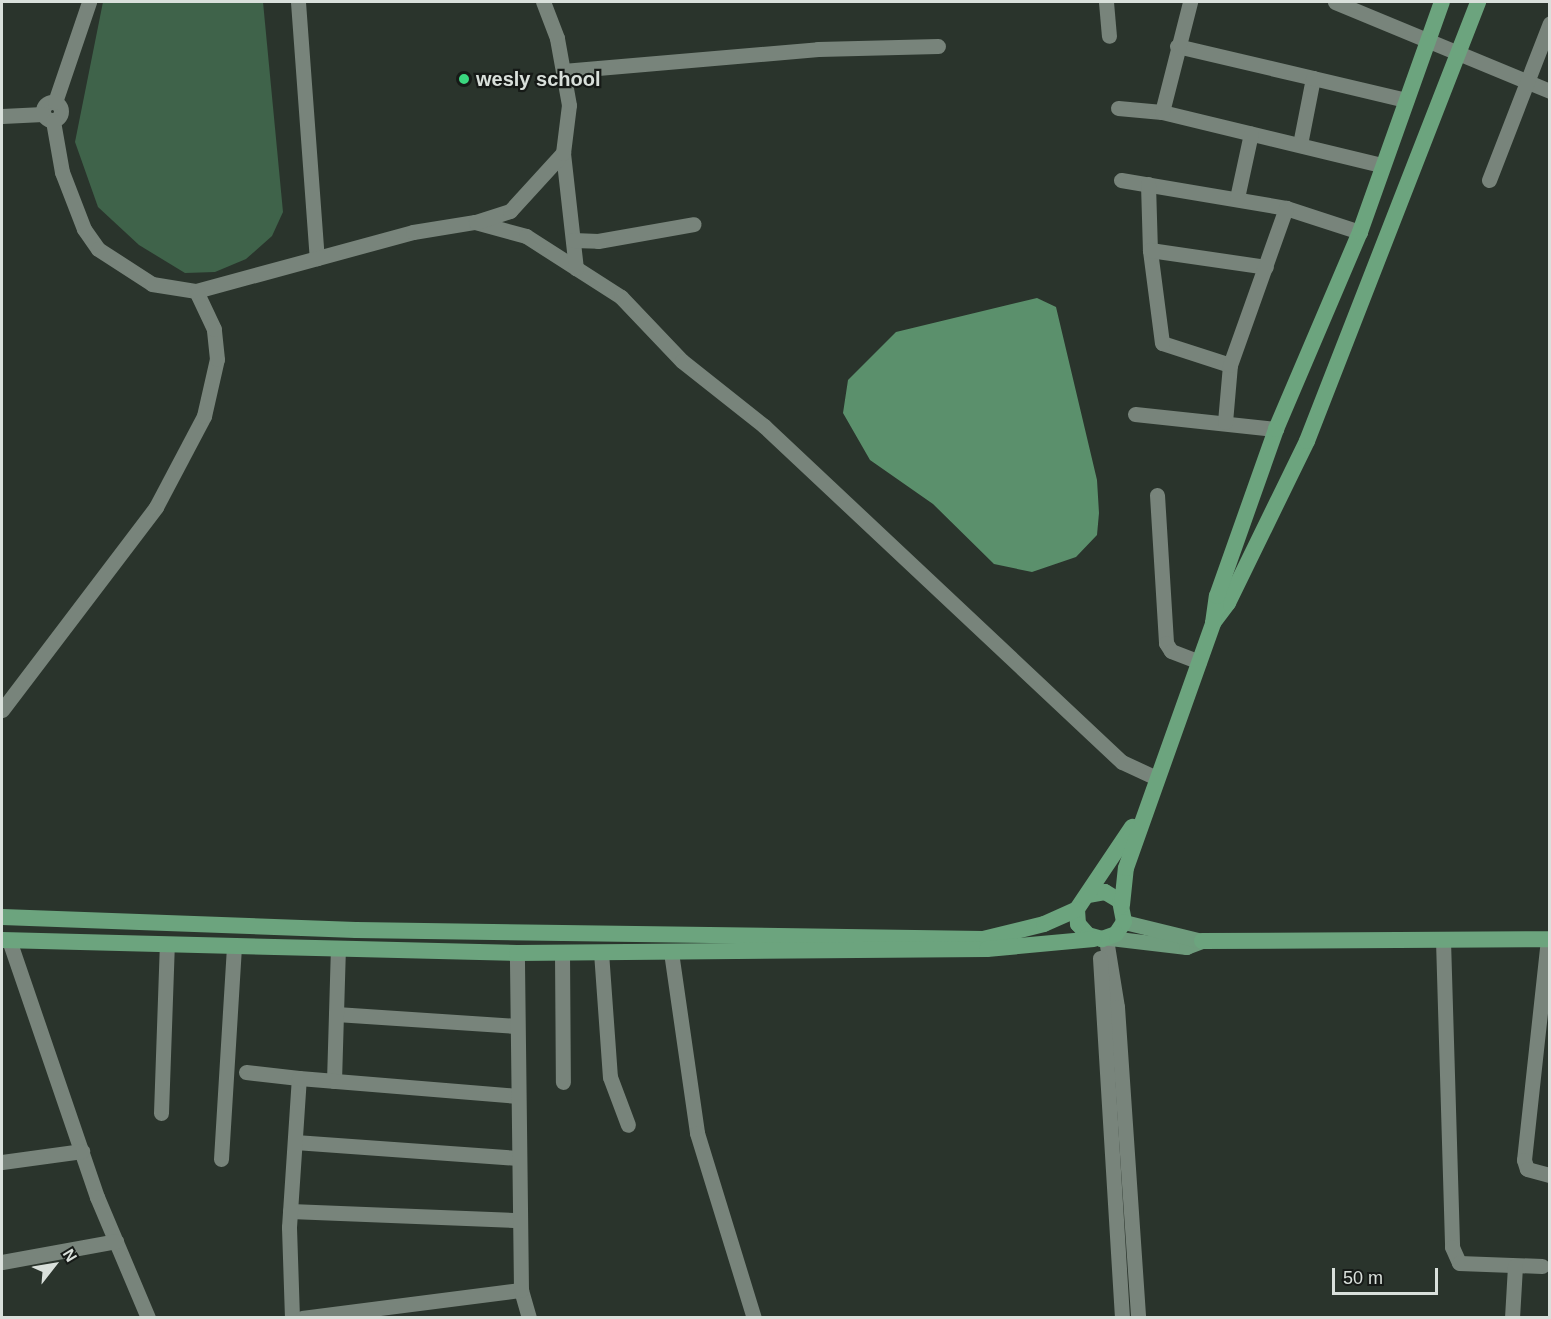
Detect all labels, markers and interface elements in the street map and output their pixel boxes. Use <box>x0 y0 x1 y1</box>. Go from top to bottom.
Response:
place label: wesly school <box>476 67 600 91</box>
marker: wesly school <box>457 72 471 86</box>
north arrow <box>24 1235 84 1295</box>
text: N <box>60 1246 80 1265</box>
scale bar <box>1335 1256 1442 1294</box>
text: 50 m <box>1343 1268 1383 1288</box>

